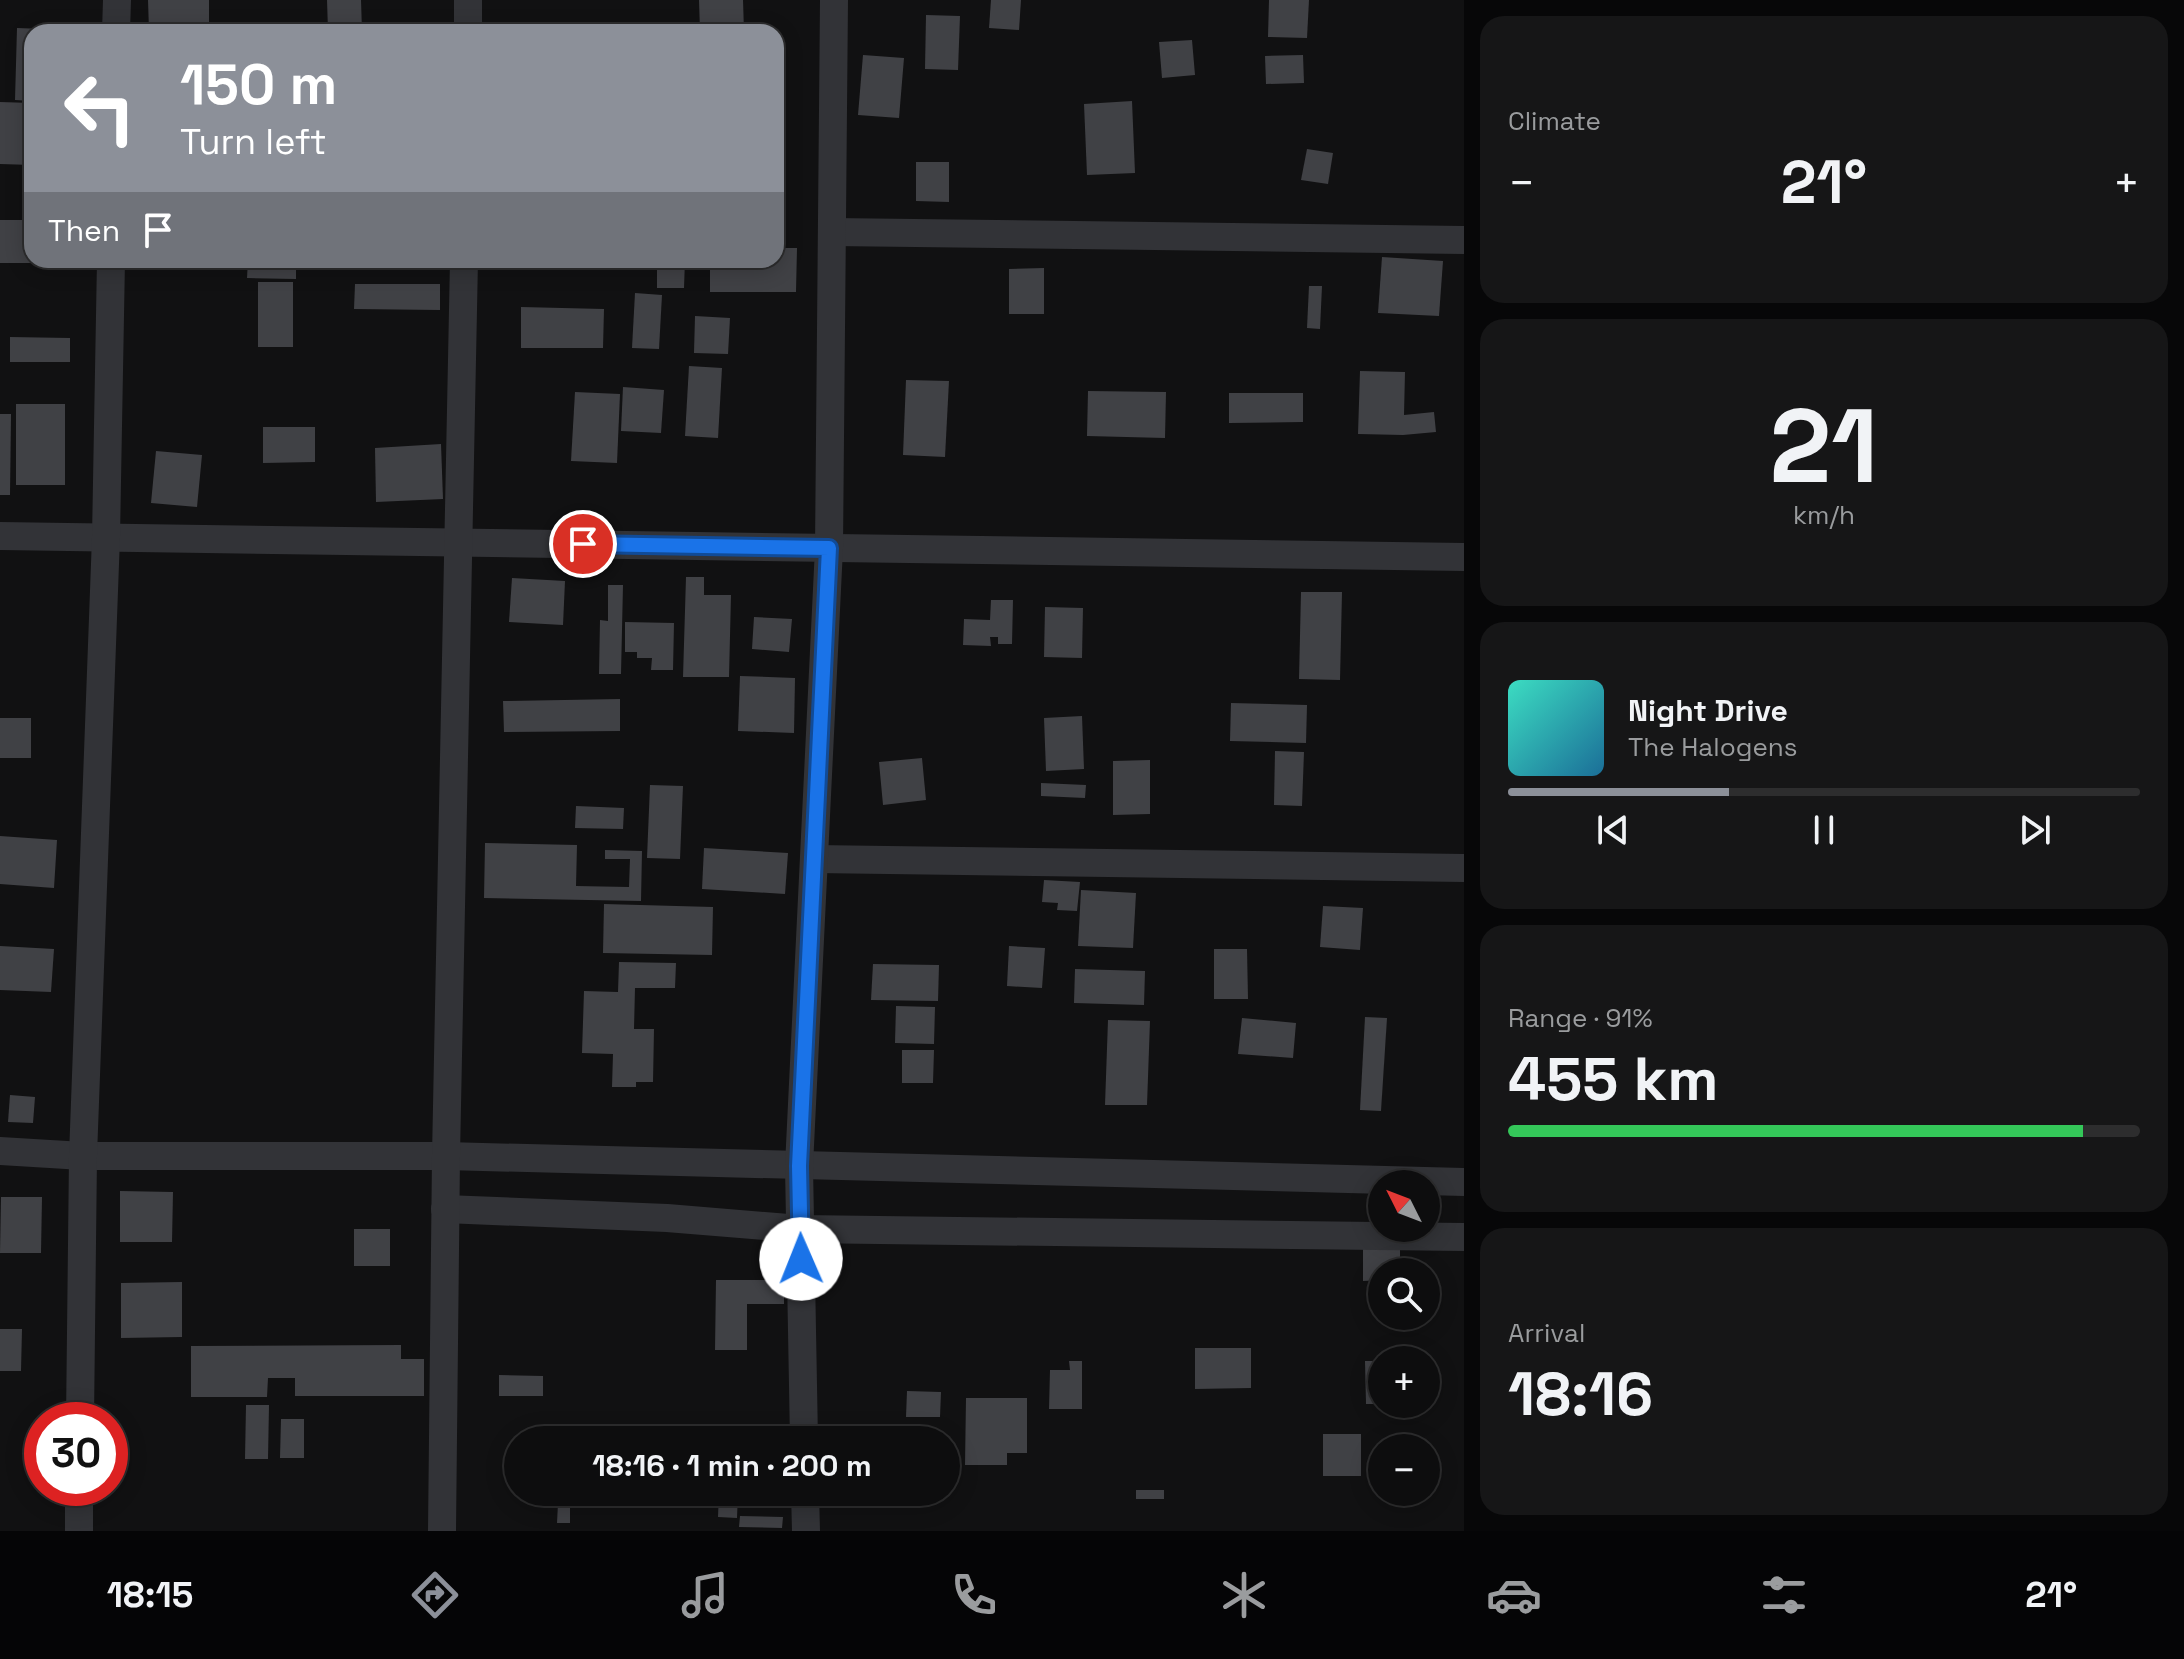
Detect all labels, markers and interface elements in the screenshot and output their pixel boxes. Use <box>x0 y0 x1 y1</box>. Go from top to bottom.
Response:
text: 150 m <box>180 49 337 120</box>
icon: left <box>48 56 152 160</box>
text: Climate <box>1508 104 1601 138</box>
text: Turn left <box>180 119 327 165</box>
text: 21° <box>1781 144 1867 221</box>
text: − <box>1508 155 1535 211</box>
text: + <box>2113 155 2140 211</box>
icon: arrive <box>136 208 180 252</box>
text: Then <box>48 211 120 250</box>
text: 21 <box>1770 380 1878 512</box>
text: km/h <box>1793 498 1855 532</box>
pin <box>549 510 617 578</box>
icon: arrive <box>561 522 605 566</box>
text: Night Drive <box>1628 691 1788 730</box>
text: The Halogens <box>1628 730 1797 764</box>
icon: previous <box>1591 808 1635 852</box>
icon: pause <box>1802 808 1846 852</box>
icon: next <box>2013 808 2057 852</box>
text: Range · 91% <box>1508 1001 1652 1035</box>
text: 455 km <box>1508 1041 1718 1118</box>
north arrow <box>1368 1170 1440 1242</box>
map controls <box>1368 1170 1440 1506</box>
position arrow <box>759 1217 843 1301</box>
button: search <box>1368 1258 1440 1330</box>
text: Arrival <box>1508 1316 1585 1350</box>
button: + <box>1368 1346 1440 1418</box>
text: 18:16 <box>1508 1356 1653 1433</box>
speed limit sign: 30 <box>24 1402 128 1506</box>
button: − <box>1368 1434 1440 1506</box>
text: 18:16 · 1 min · 200 m <box>592 1446 872 1485</box>
icon: directions <box>407 1567 463 1623</box>
icon: music <box>677 1567 733 1623</box>
icon: phone <box>946 1567 1002 1623</box>
icon: climate <box>1216 1567 1272 1623</box>
icon: car <box>1486 1567 1542 1623</box>
icon: filters <box>1756 1567 1812 1623</box>
text: 18:15 <box>107 1572 193 1618</box>
text: 21° <box>2025 1572 2077 1618</box>

